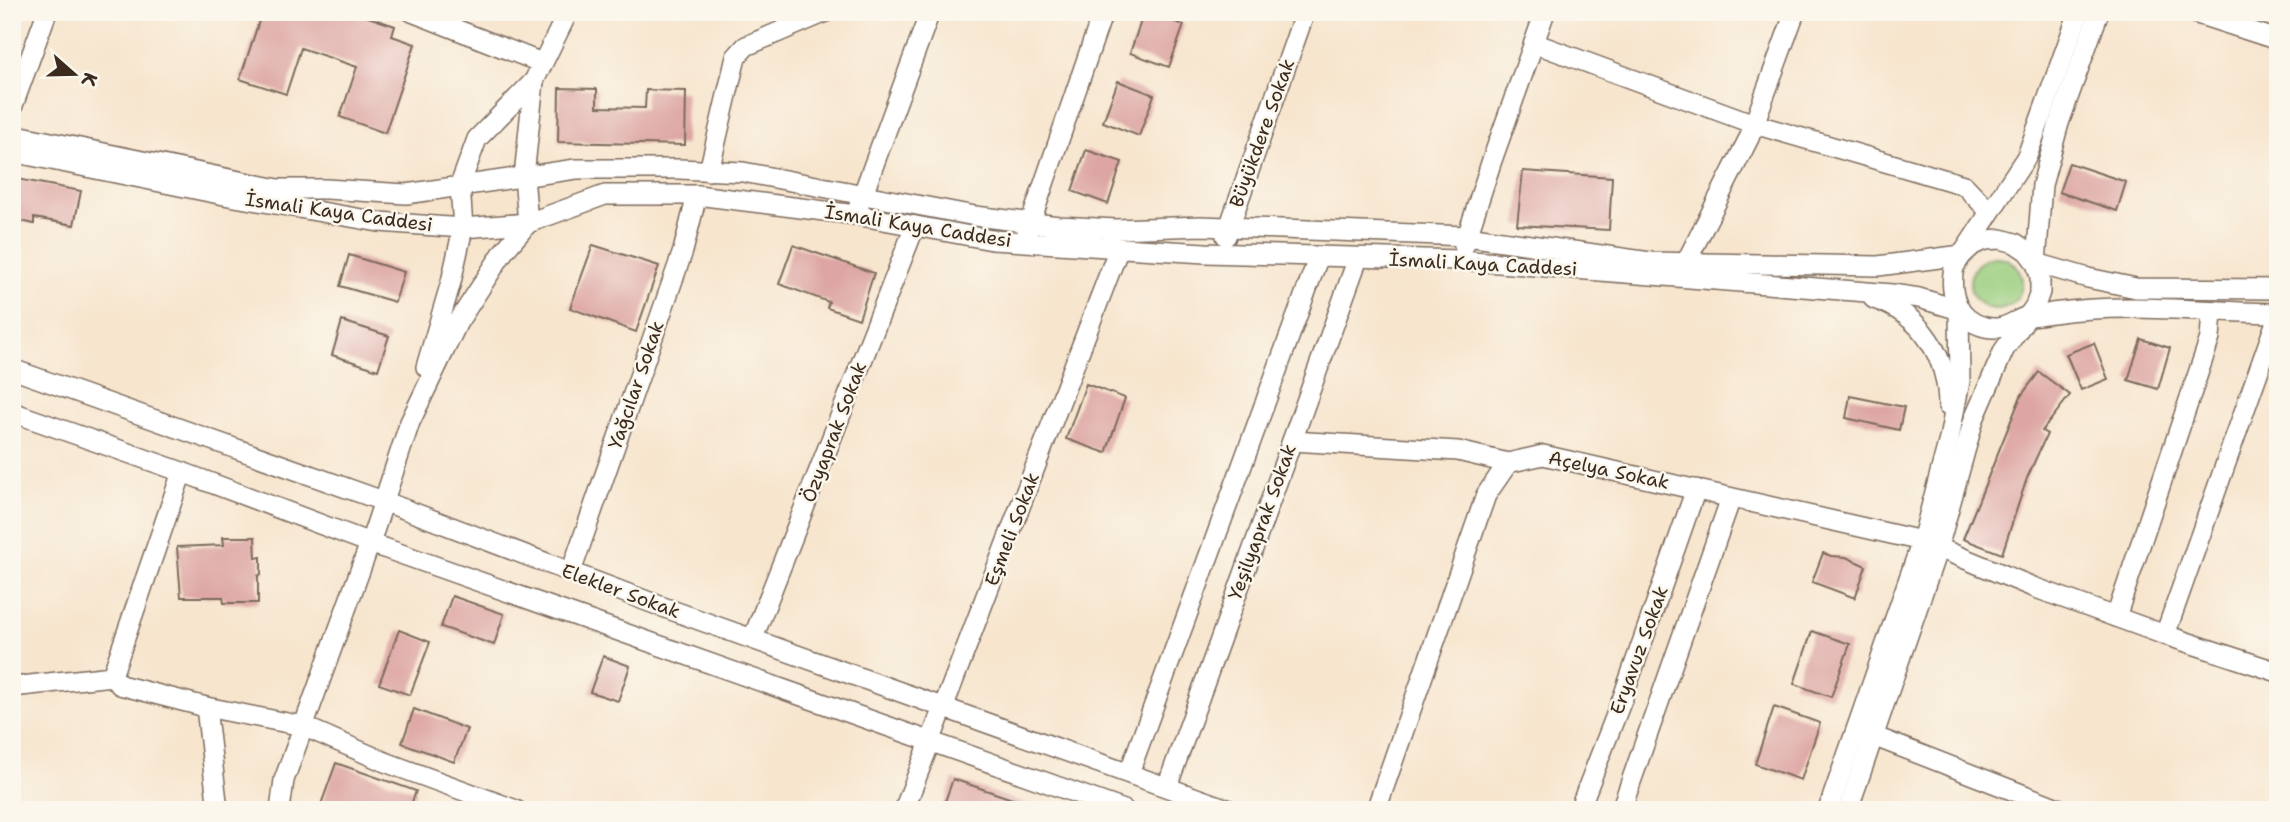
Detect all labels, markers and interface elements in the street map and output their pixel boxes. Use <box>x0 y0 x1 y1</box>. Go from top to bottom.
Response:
north arrow <box>38 38 108 108</box>
street label: Büyükdere Sokak <box>1224 55 1300 211</box>
text: K <box>76 69 103 90</box>
street label: İsmali Kaya Caddesi <box>244 186 434 238</box>
street label: İsmali Kaya Caddesi <box>823 199 1013 253</box>
street label: İsmali Kaya Caddesi <box>1388 247 1578 281</box>
street label: Yağcılar Sokak <box>602 317 670 452</box>
street label: Özyaprak Sokak <box>796 358 872 506</box>
street label: Yeşilyaprak Sokak <box>1222 441 1302 603</box>
street label: Açelya Sokak <box>1546 445 1672 495</box>
street label: Eşmeli Sokak <box>979 469 1045 589</box>
street label: Elekler Sokak <box>558 558 684 624</box>
street label: Eryavuz Sokak <box>1604 582 1674 718</box>

